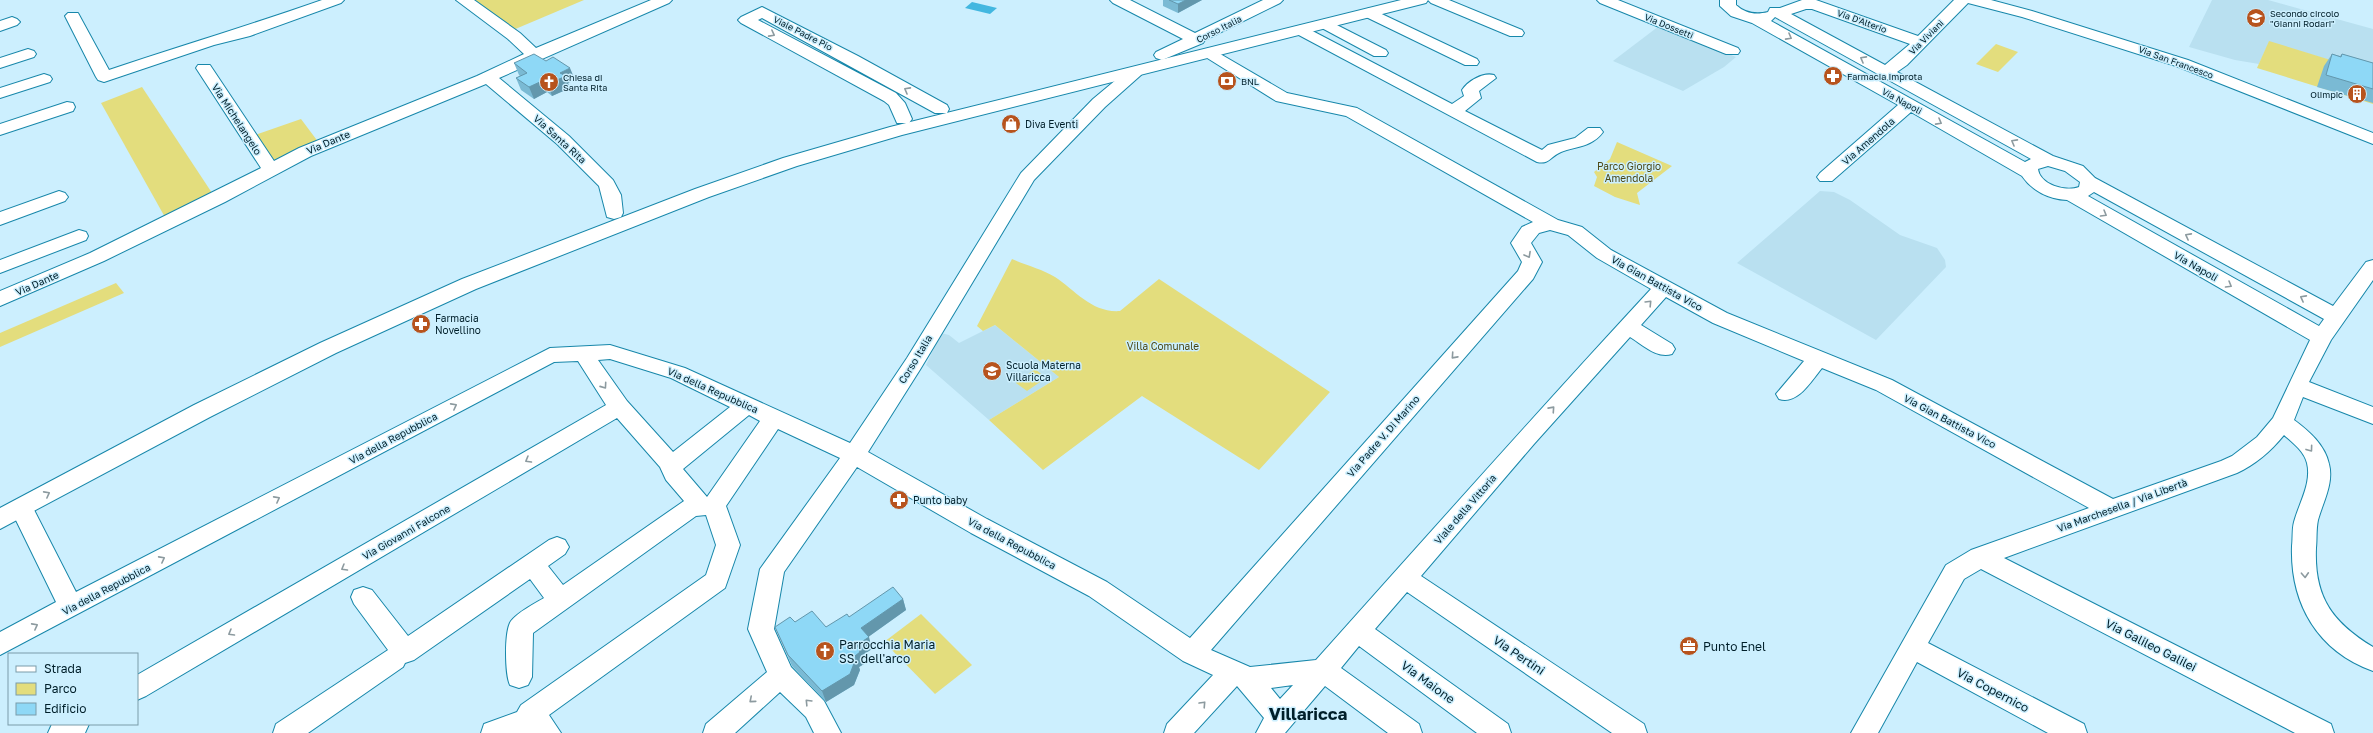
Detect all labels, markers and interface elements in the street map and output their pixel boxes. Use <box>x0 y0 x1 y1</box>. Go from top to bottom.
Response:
street label: Via D'Alterio <box>1836 7 1888 35</box>
school or university icon: Secondo circolo "Gianni Rodari" <box>2245 7 2267 29</box>
place label: Secondo circolo "Gianni Rodari" <box>2270 8 2339 29</box>
street label: Via Dossetti <box>1643 11 1695 41</box>
street label: Viale Padre Pio <box>772 13 834 53</box>
street label: Corso Italia <box>1195 13 1243 45</box>
street label: Via Viviani <box>1906 17 1946 57</box>
one-way arrow <box>768 29 776 37</box>
one-way arrow <box>1785 33 1792 40</box>
street label: Via San Francesco <box>2137 43 2215 81</box>
one-way arrow <box>1860 57 1867 64</box>
pharmacy icon: Farmacia Improta <box>1822 65 1844 87</box>
bank icon: BNL <box>1216 70 1238 92</box>
church icon: Chiesa di Santa Rita <box>538 71 560 93</box>
place label: Farmacia Improta <box>1847 71 1922 82</box>
place label: Chiesa di Santa Rita <box>563 72 607 93</box>
place label: BNL <box>1241 76 1259 87</box>
street label: Via Michelangelo <box>210 81 264 157</box>
building icon: Olimpic <box>2346 83 2368 105</box>
street label: Via Napoli <box>1880 86 1924 116</box>
one-way arrow <box>904 87 912 94</box>
place label: Olimpic <box>2310 89 2343 100</box>
street label: Via Santa Rita <box>531 112 589 166</box>
shop icon: Diva Eventi <box>1000 113 1022 135</box>
street label: Via Amendola <box>1839 115 1897 167</box>
one-way arrow <box>1935 117 1942 124</box>
place label: Diva Eventi <box>1025 118 1078 130</box>
street label: Via Dante <box>304 127 352 157</box>
one-way arrow <box>2011 140 2018 147</box>
park label: Parco Giorgio Amendola <box>1597 160 1661 184</box>
one-way arrow <box>2100 209 2107 216</box>
one-way arrow <box>2185 234 2193 241</box>
street label: Via Napoli <box>2172 249 2220 283</box>
one-way arrow <box>1523 251 1531 259</box>
street label: Via Gian Battista Vico <box>1609 253 1705 313</box>
street label: Via Dante <box>14 268 61 298</box>
one-way arrow <box>2225 280 2232 287</box>
one-way arrow <box>2299 296 2307 303</box>
one-way arrow <box>1644 300 1652 308</box>
place label: Farmacia Novellino <box>435 312 481 336</box>
pharmacy icon: Farmacia Novellino <box>410 313 432 335</box>
street label: Corso Italia <box>896 332 934 386</box>
park label: Villa Comunale <box>1127 340 1199 352</box>
one-way arrow <box>1451 351 1459 359</box>
place label: Scuola Materna Villaricca <box>1006 359 1081 383</box>
school or university icon: Scuola Materna Villaricca <box>981 360 1003 382</box>
street label: Via della Repubblica <box>666 365 760 415</box>
one-way arrow <box>599 382 606 389</box>
street label: Via Gian Battista Vico <box>1902 392 1998 450</box>
street label: Via Padre V. Di Marino <box>1344 393 1422 479</box>
one-way arrow <box>450 403 457 410</box>
one-way arrow <box>1547 406 1554 414</box>
street label: Via della Repubblica <box>347 410 439 466</box>
one-way arrow <box>2305 445 2313 452</box>
one-way arrow <box>525 455 532 462</box>
street label: Viale della Vittoria <box>1431 472 1499 546</box>
street label: Via Marchesella / Via Libertà <box>2055 476 2189 534</box>
pharmacy icon: Punto baby <box>888 489 910 511</box>
one-way arrow <box>43 492 50 499</box>
place label: Punto baby <box>913 494 968 506</box>
one-way arrow <box>273 496 280 503</box>
street label: Via Giovanni Falcone <box>360 502 452 562</box>
street label: Via della Repubblica <box>966 515 1058 571</box>
one-way arrow <box>158 556 165 564</box>
street label: Via della Repubblica <box>60 561 152 617</box>
one-way arrow <box>341 563 348 570</box>
one-way arrow <box>2301 572 2309 578</box>
street label: Via Galileo Galilei <box>2103 616 2199 674</box>
one-way arrow <box>30 623 38 631</box>
one-way arrow <box>228 629 235 636</box>
street label: Via Pertini <box>1490 632 1548 678</box>
office icon: Punto Enel <box>1678 635 1700 657</box>
place label: Parrocchia Maria SS. dell'arco <box>839 637 935 666</box>
place label: Punto Enel <box>1703 639 1766 654</box>
church icon: Parrocchia Maria SS. dell'arco <box>814 640 836 662</box>
legend <box>8 653 138 725</box>
street label: Via Maione <box>1398 657 1458 707</box>
text: Strada <box>44 661 82 676</box>
street label: Via Copernico <box>1954 665 2032 715</box>
text: Parco <box>44 681 77 696</box>
one-way arrow <box>749 696 757 703</box>
one-way arrow <box>805 699 813 707</box>
text: Edificio <box>44 701 86 716</box>
one-way arrow <box>1198 702 1205 709</box>
district label: Villaricca <box>1269 703 1347 724</box>

